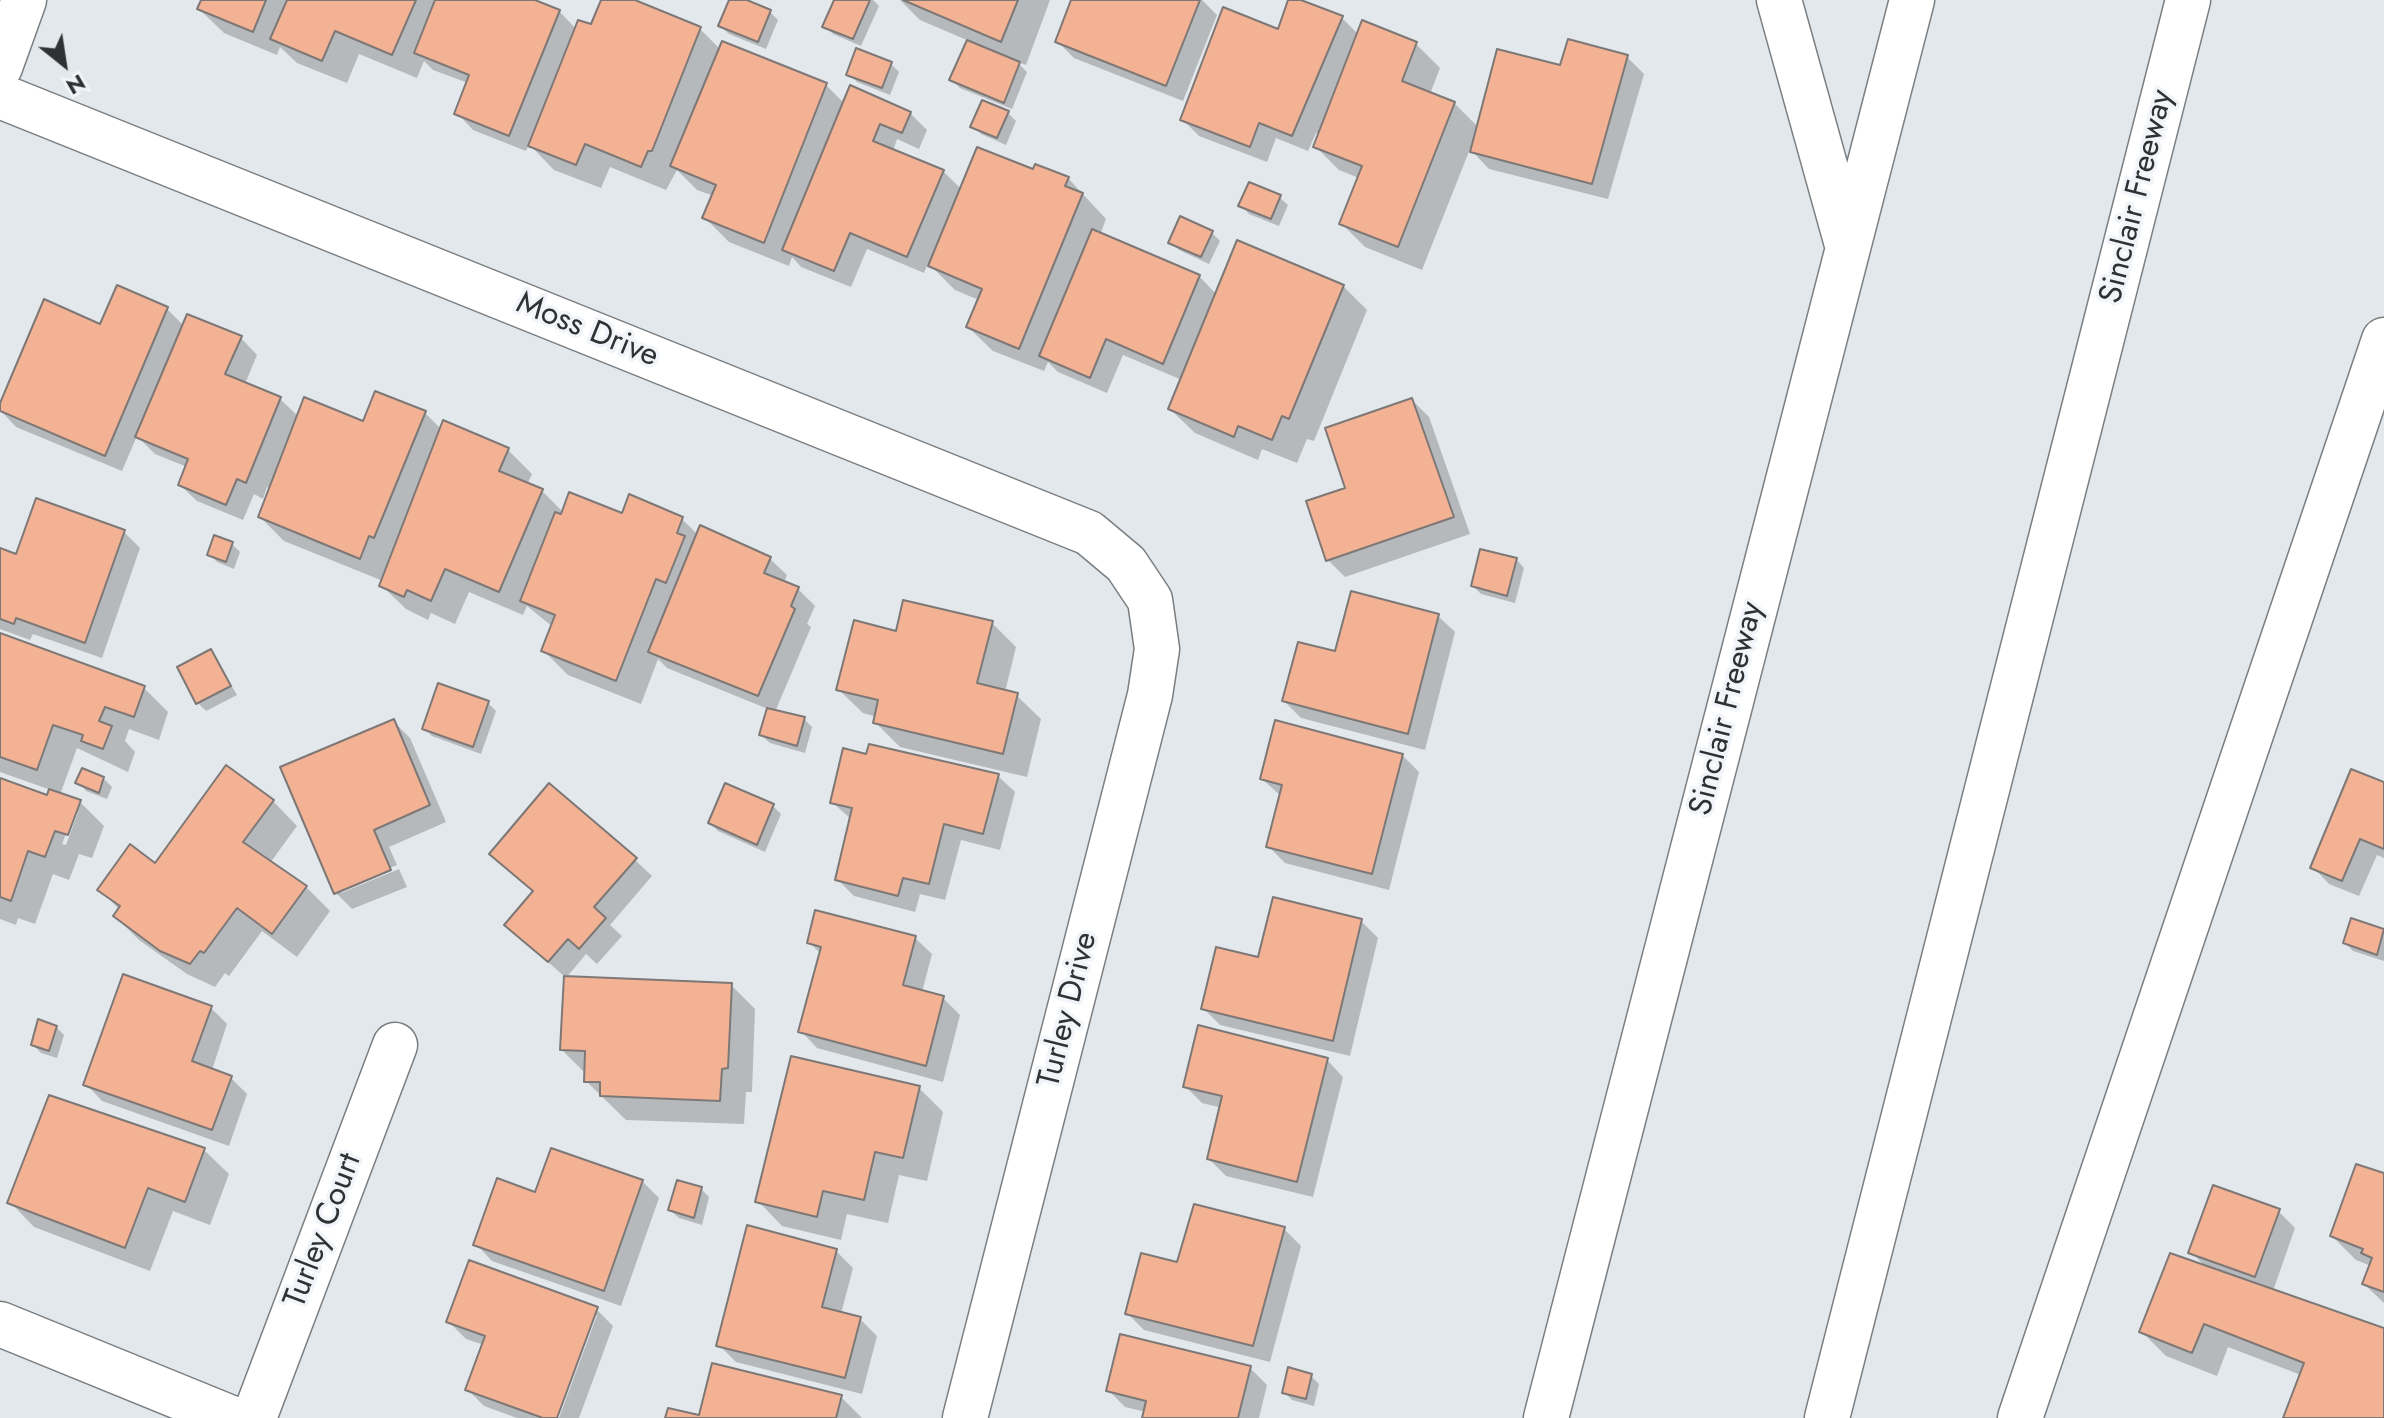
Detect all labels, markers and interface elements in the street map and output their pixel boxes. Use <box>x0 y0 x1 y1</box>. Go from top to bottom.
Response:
north arrow <box>24 24 104 104</box>
text: N <box>60 67 92 103</box>
street label: Sinclair Freeway <box>2093 86 2183 308</box>
street label: Moss Drive <box>510 285 664 377</box>
street label: Sinclair Freeway <box>1683 598 1773 820</box>
street label: Turley Drive <box>1031 929 1107 1091</box>
street label: Turley Court <box>277 1149 371 1313</box>

